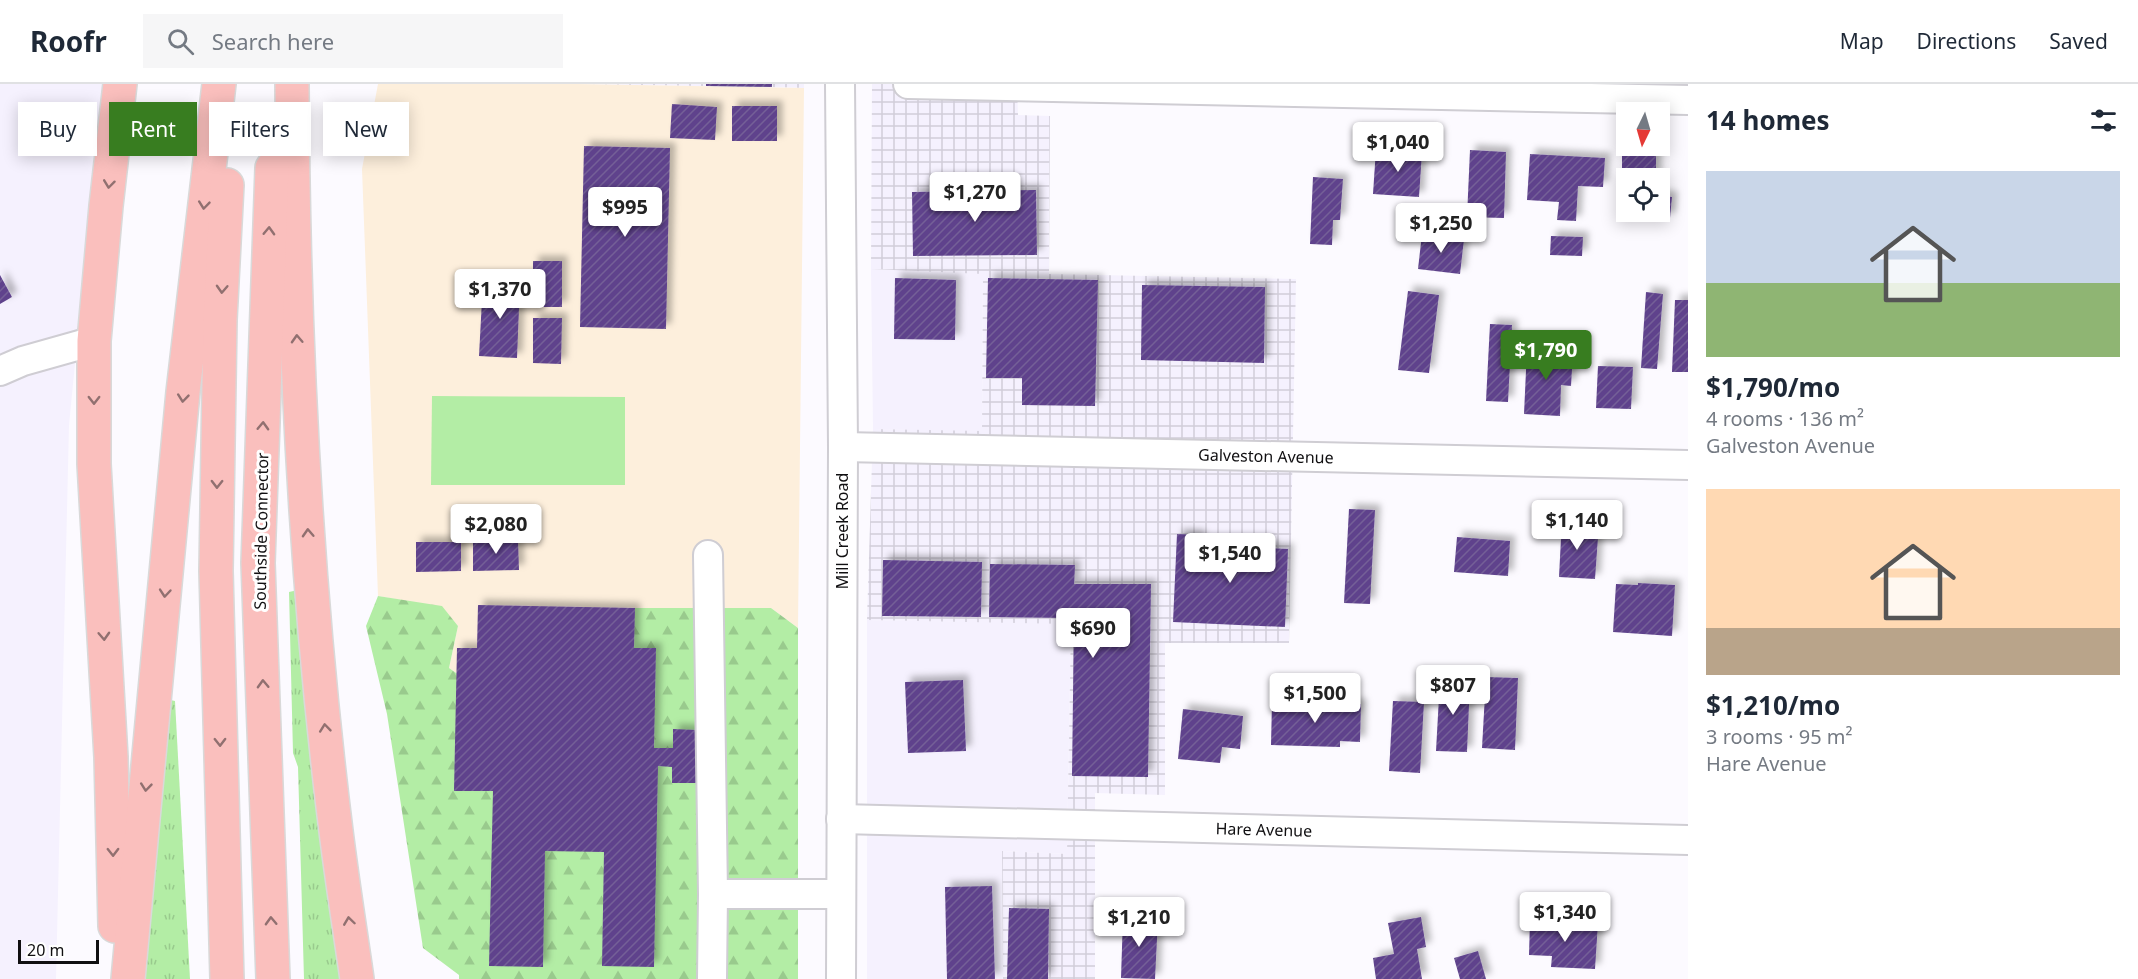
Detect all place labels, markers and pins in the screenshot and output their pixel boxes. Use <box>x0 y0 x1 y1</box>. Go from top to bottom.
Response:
pin: $1,040 <box>1349 122 1447 173</box>
pin: $1,270 <box>926 172 1024 223</box>
pin: $995 <box>589 187 661 238</box>
pin: $1,250 <box>1392 203 1490 254</box>
pin: $1,370 <box>451 269 549 320</box>
pin: $1,790 <box>1497 330 1595 381</box>
pin: $1,140 <box>1528 500 1626 551</box>
pin: $2,080 <box>447 504 545 555</box>
pin: $1,540 <box>1181 533 1279 584</box>
pin: $690 <box>1057 608 1129 659</box>
pin: $807 <box>1417 665 1489 716</box>
pin: $1,500 <box>1266 673 1364 724</box>
pin: $1,340 <box>1516 892 1614 943</box>
pin: $1,210 <box>1090 897 1188 948</box>

